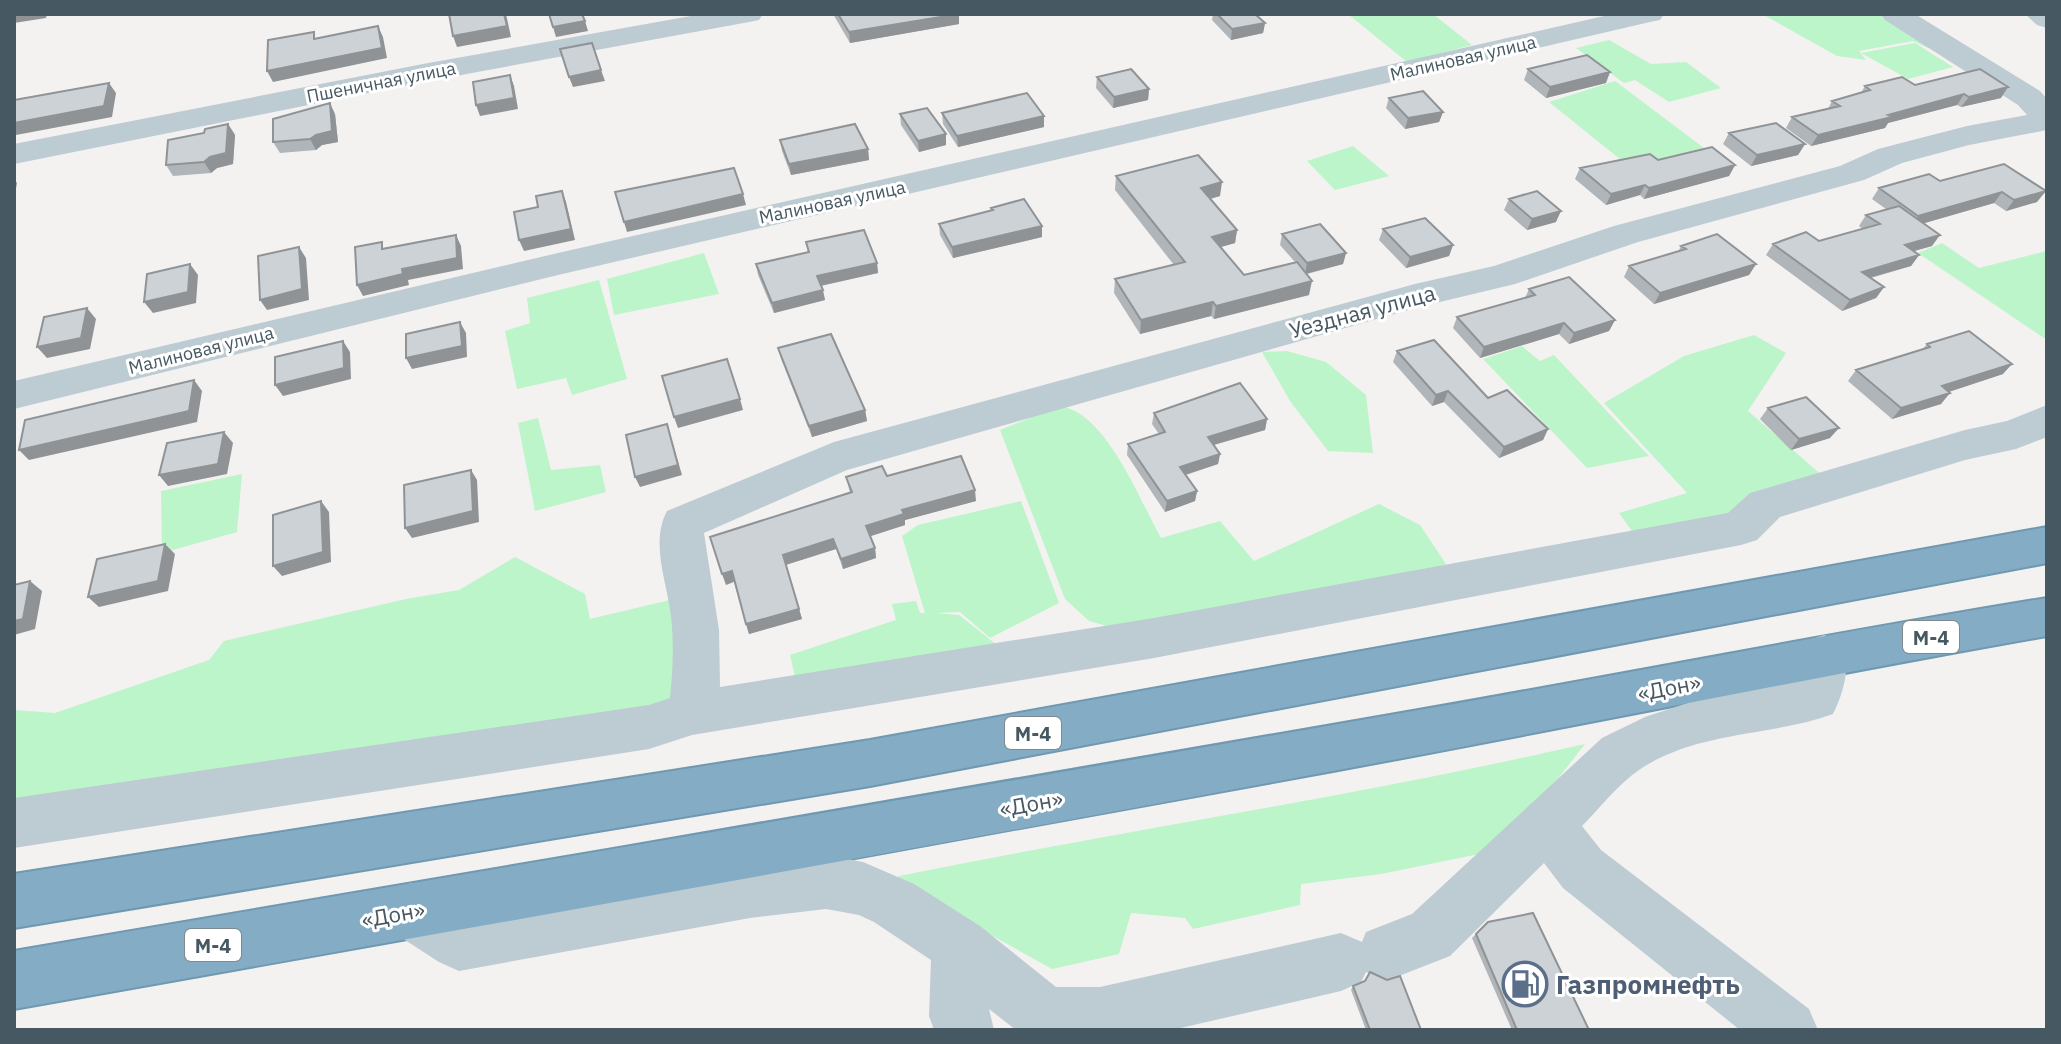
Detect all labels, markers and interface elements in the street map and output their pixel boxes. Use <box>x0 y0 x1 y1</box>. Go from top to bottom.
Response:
street label: Малиновая улица <box>1388 30 1539 86</box>
street label: Пшеничная улица <box>304 56 458 108</box>
street label: Малиновая улица <box>757 175 908 229</box>
street label: Уездная улица <box>1286 277 1439 344</box>
street label: Малиновая улица <box>126 321 277 379</box>
road number: М-4 <box>1903 621 1959 653</box>
street label: «Дон» <box>1635 667 1703 707</box>
road number: М-4 <box>1005 717 1061 749</box>
street label: «Дон» <box>997 783 1065 823</box>
street label: «Дон» <box>359 894 427 934</box>
road number: М-4 <box>185 929 241 961</box>
fuel station icon: Газпромнефть <box>1501 960 1549 1008</box>
place label: Газпромнефть <box>1556 967 1740 1001</box>

